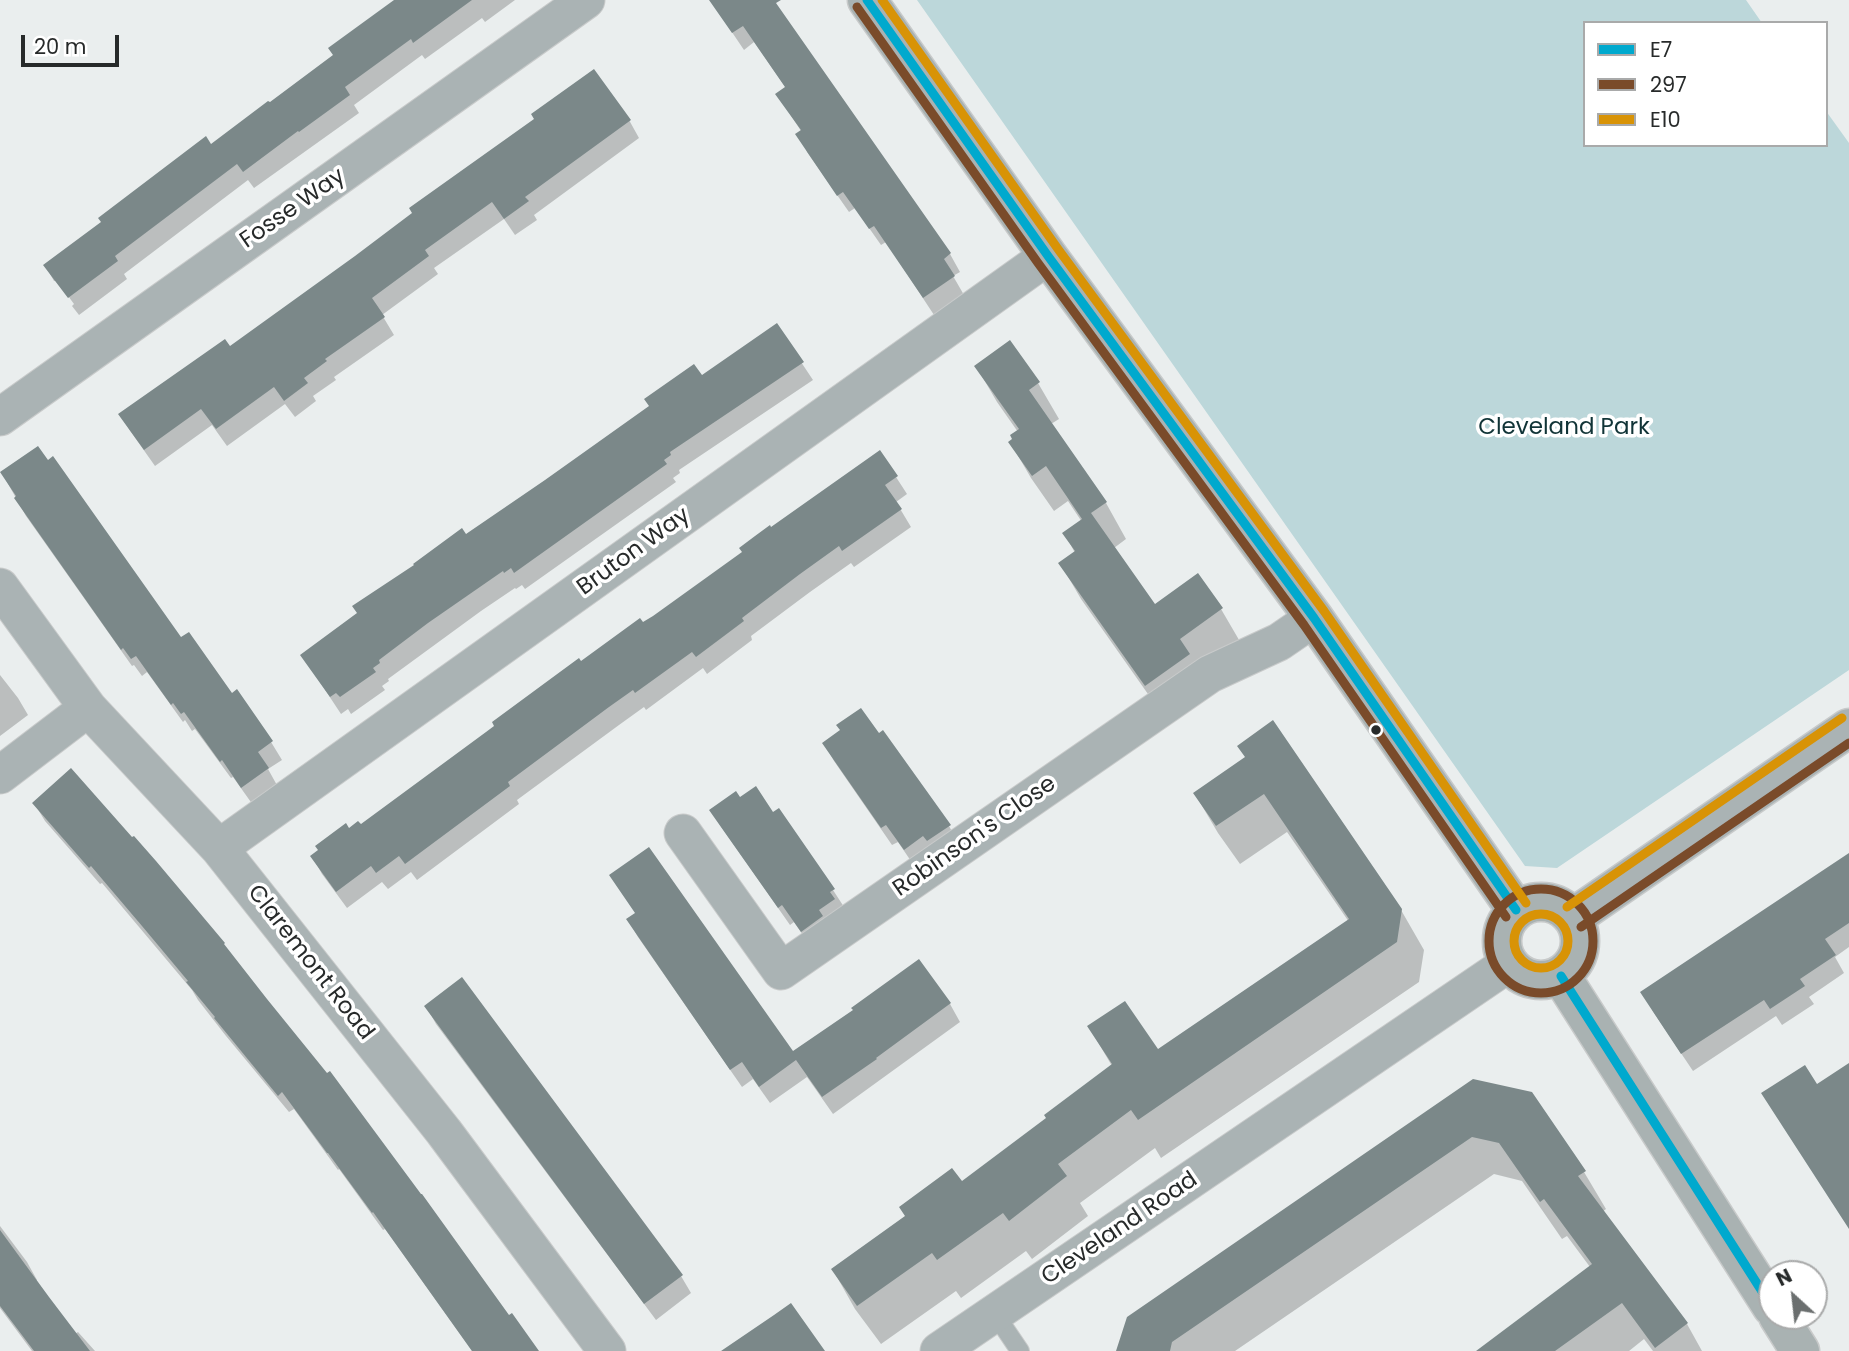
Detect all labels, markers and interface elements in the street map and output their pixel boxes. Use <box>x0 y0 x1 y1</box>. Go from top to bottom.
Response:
scale bar <box>24 21 122 65</box>
legend <box>1583 21 1828 147</box>
text: 20 m <box>34 32 87 61</box>
text: E7 <box>1650 35 1672 64</box>
text: 297 <box>1650 70 1687 99</box>
text: E10 <box>1650 105 1681 134</box>
street label: Fosse Way <box>235 163 351 255</box>
park label: Cleveland Park <box>1478 414 1650 442</box>
street label: Bruton Way <box>572 502 696 602</box>
unlabelled marker <box>1369 723 1383 737</box>
street label: Robinson's Close <box>888 771 1062 903</box>
street label: Claremont Road <box>241 880 379 1046</box>
street label: Cleveland Road <box>1037 1167 1203 1291</box>
north arrow <box>1758 1260 1828 1330</box>
text: N <box>1772 1262 1797 1293</box>

